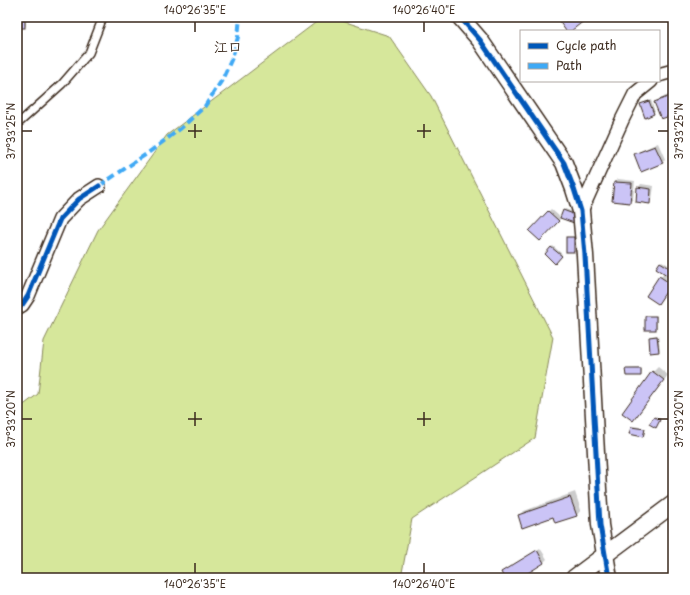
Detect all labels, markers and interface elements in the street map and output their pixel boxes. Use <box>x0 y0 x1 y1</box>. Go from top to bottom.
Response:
text: 140°26'35"E <box>164 2 226 17</box>
text: 140°26'40"E <box>393 2 455 17</box>
legend <box>520 30 660 82</box>
district label: 江口 <box>214 36 242 57</box>
text: Cycle path <box>556 36 617 54</box>
text: Path <box>556 56 582 74</box>
text: 37°33'25"N <box>3 102 18 159</box>
text: 37°33'25"N <box>671 102 686 159</box>
text: 37°33'20"N <box>3 390 18 448</box>
text: 37°33'20"N <box>671 390 686 448</box>
text: 140°26'35"E <box>164 576 226 591</box>
text: 140°26'40"E <box>393 576 455 591</box>

